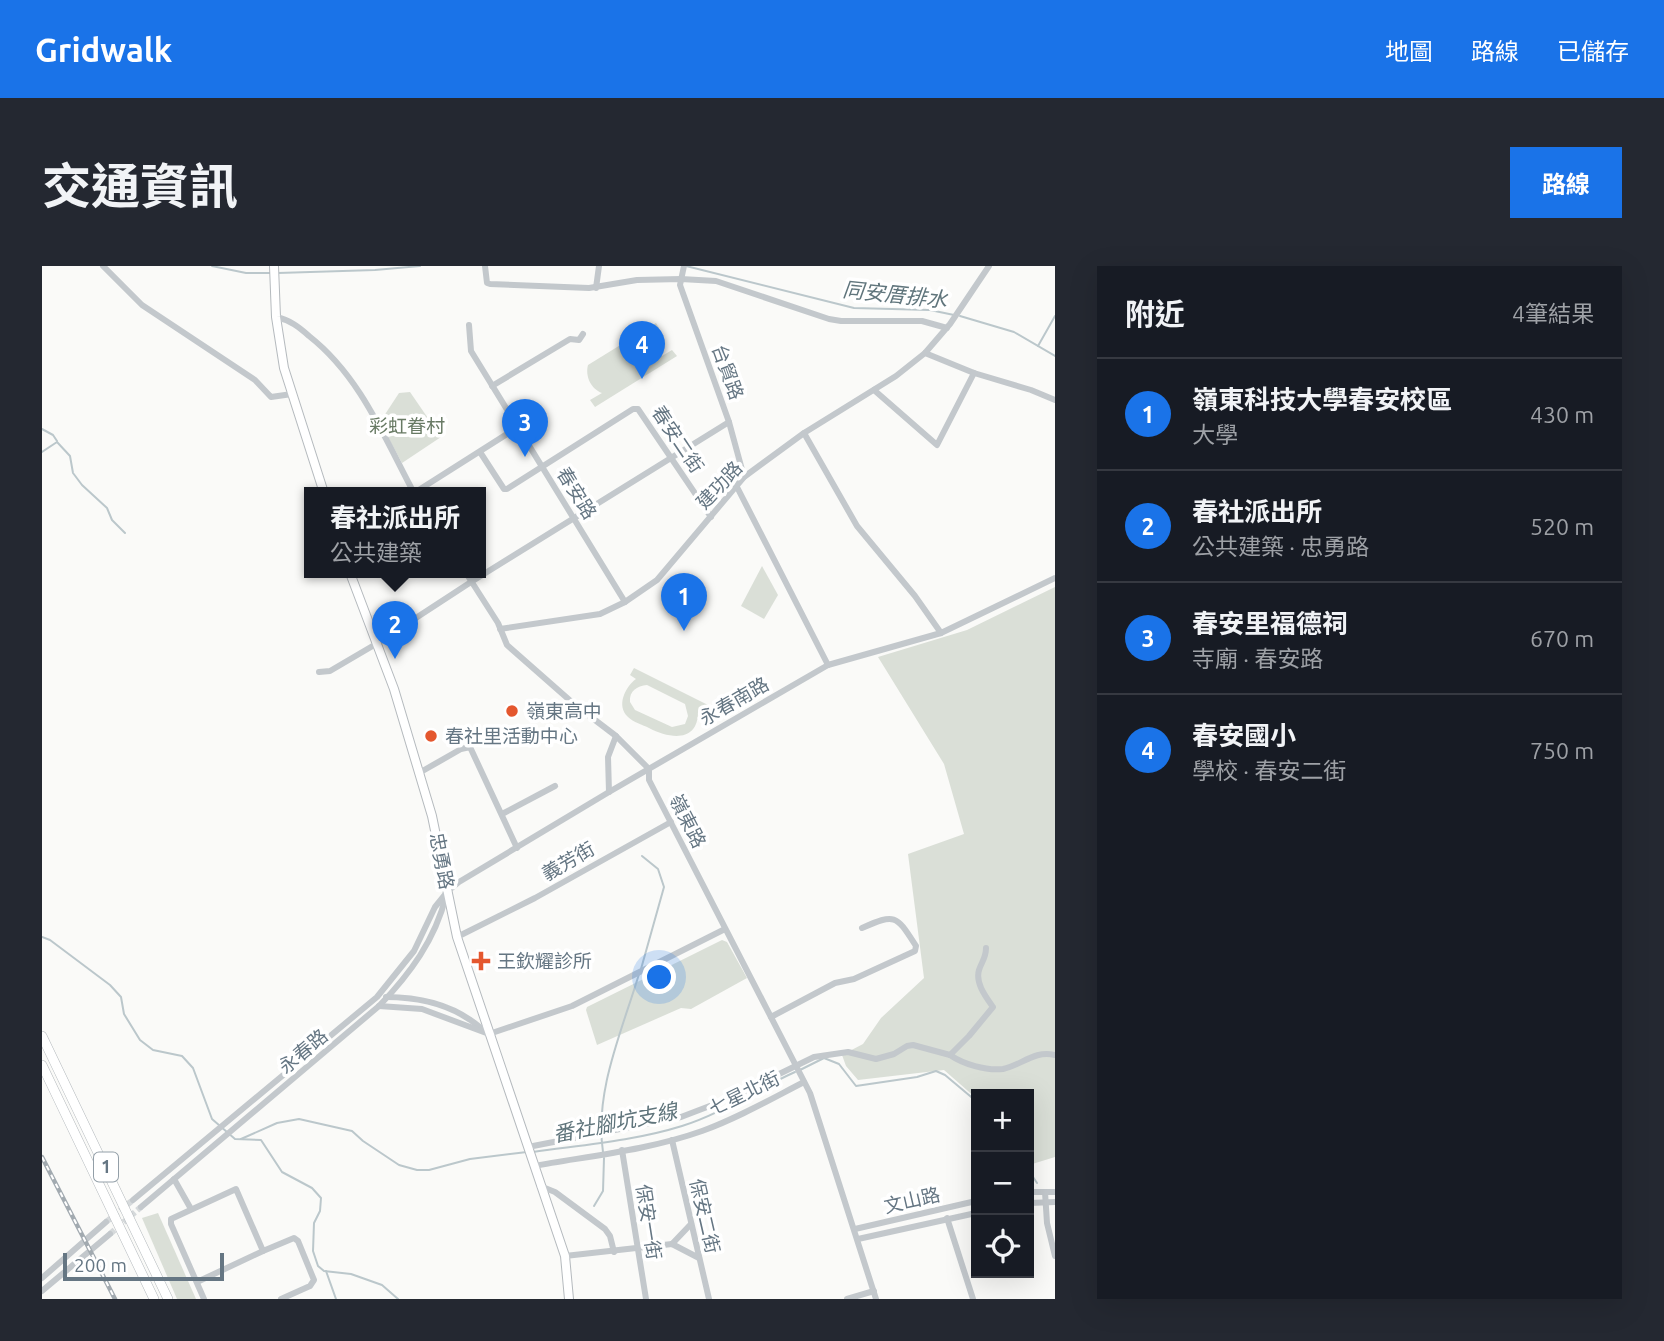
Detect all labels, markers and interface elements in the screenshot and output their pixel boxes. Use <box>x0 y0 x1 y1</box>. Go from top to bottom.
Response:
text: Gridwalk <box>35 31 172 68</box>
text: 地圖 <box>1385 38 1433 65</box>
text: 路線 <box>1471 38 1519 65</box>
text: 已儲存 <box>1557 38 1629 65</box>
button: 路線 <box>1510 147 1622 218</box>
text: 交通資訊 <box>42 158 238 213</box>
water label: 同安厝排水 <box>842 277 950 312</box>
text: 附近 <box>1125 297 1185 331</box>
text: 4筆結果 <box>1512 301 1594 326</box>
pin: 4 <box>619 321 665 379</box>
street label: 台貿路 <box>708 341 748 403</box>
text: 嶺東科技大學春安校區 <box>1192 385 1452 414</box>
pin: 3 <box>502 399 548 457</box>
street label: 春安二街 <box>648 401 708 477</box>
text: 1 <box>1142 402 1154 427</box>
text: 430 m <box>1530 402 1594 427</box>
park label: 彩虹眷村 <box>369 415 445 437</box>
text: 大學 <box>1192 422 1238 447</box>
street label: 建功路 <box>692 457 746 513</box>
street label: 春安路 <box>553 463 601 523</box>
popup <box>304 487 486 578</box>
text: 春社派出所 <box>1192 497 1322 526</box>
text: 春社派出所 <box>330 503 460 532</box>
text: 2 <box>1142 514 1154 539</box>
text: 520 m <box>1530 514 1594 539</box>
text: 公共建築 · 忠勇路 <box>1192 534 1369 559</box>
text: 公共建築 <box>330 540 422 565</box>
pin: 1 <box>661 573 707 631</box>
pin: 2 <box>372 601 418 659</box>
text: 春安里福德祠 <box>1192 609 1348 638</box>
text: 3 <box>1142 626 1154 651</box>
text: 670 m <box>1530 626 1594 651</box>
text: 寺廟 · 春安路 <box>1192 646 1323 671</box>
street label: 永春南路 <box>696 672 772 730</box>
place label: 嶺東高中 <box>526 700 602 722</box>
marker: 嶺東高中 <box>504 703 520 719</box>
text: 春安國小 <box>1192 721 1296 750</box>
place label: 春社里活動中心 <box>445 725 578 747</box>
marker: 春社里活動中心 <box>423 728 439 744</box>
text: 4 <box>1142 738 1154 763</box>
text: 750 m <box>1530 738 1594 763</box>
text: 學校 · 春安二街 <box>1192 758 1346 783</box>
street label: 嶺東路 <box>665 791 711 851</box>
street label: 忠勇路 <box>426 831 458 891</box>
street label: 義芳街 <box>538 837 598 885</box>
place label: 王欽耀診所 <box>497 950 592 972</box>
marker: 王欽耀診所 <box>471 951 491 971</box>
your location <box>642 960 676 994</box>
street label: 永春路 <box>274 1024 332 1078</box>
street label: 七星北街 <box>705 1066 783 1120</box>
map controls <box>971 1089 1034 1278</box>
button: + <box>971 1089 1034 1152</box>
water label: 番社腳坑支線 <box>551 1098 681 1146</box>
button: − <box>971 1152 1034 1215</box>
road number: 1 <box>94 1153 118 1182</box>
street label: 保安二街 <box>686 1176 724 1256</box>
street label: 保安一街 <box>632 1183 666 1261</box>
street label: 文山路 <box>882 1183 942 1217</box>
button: locate <box>971 1215 1034 1278</box>
scale bar <box>63 1250 224 1282</box>
text: 200 m <box>74 1254 127 1276</box>

